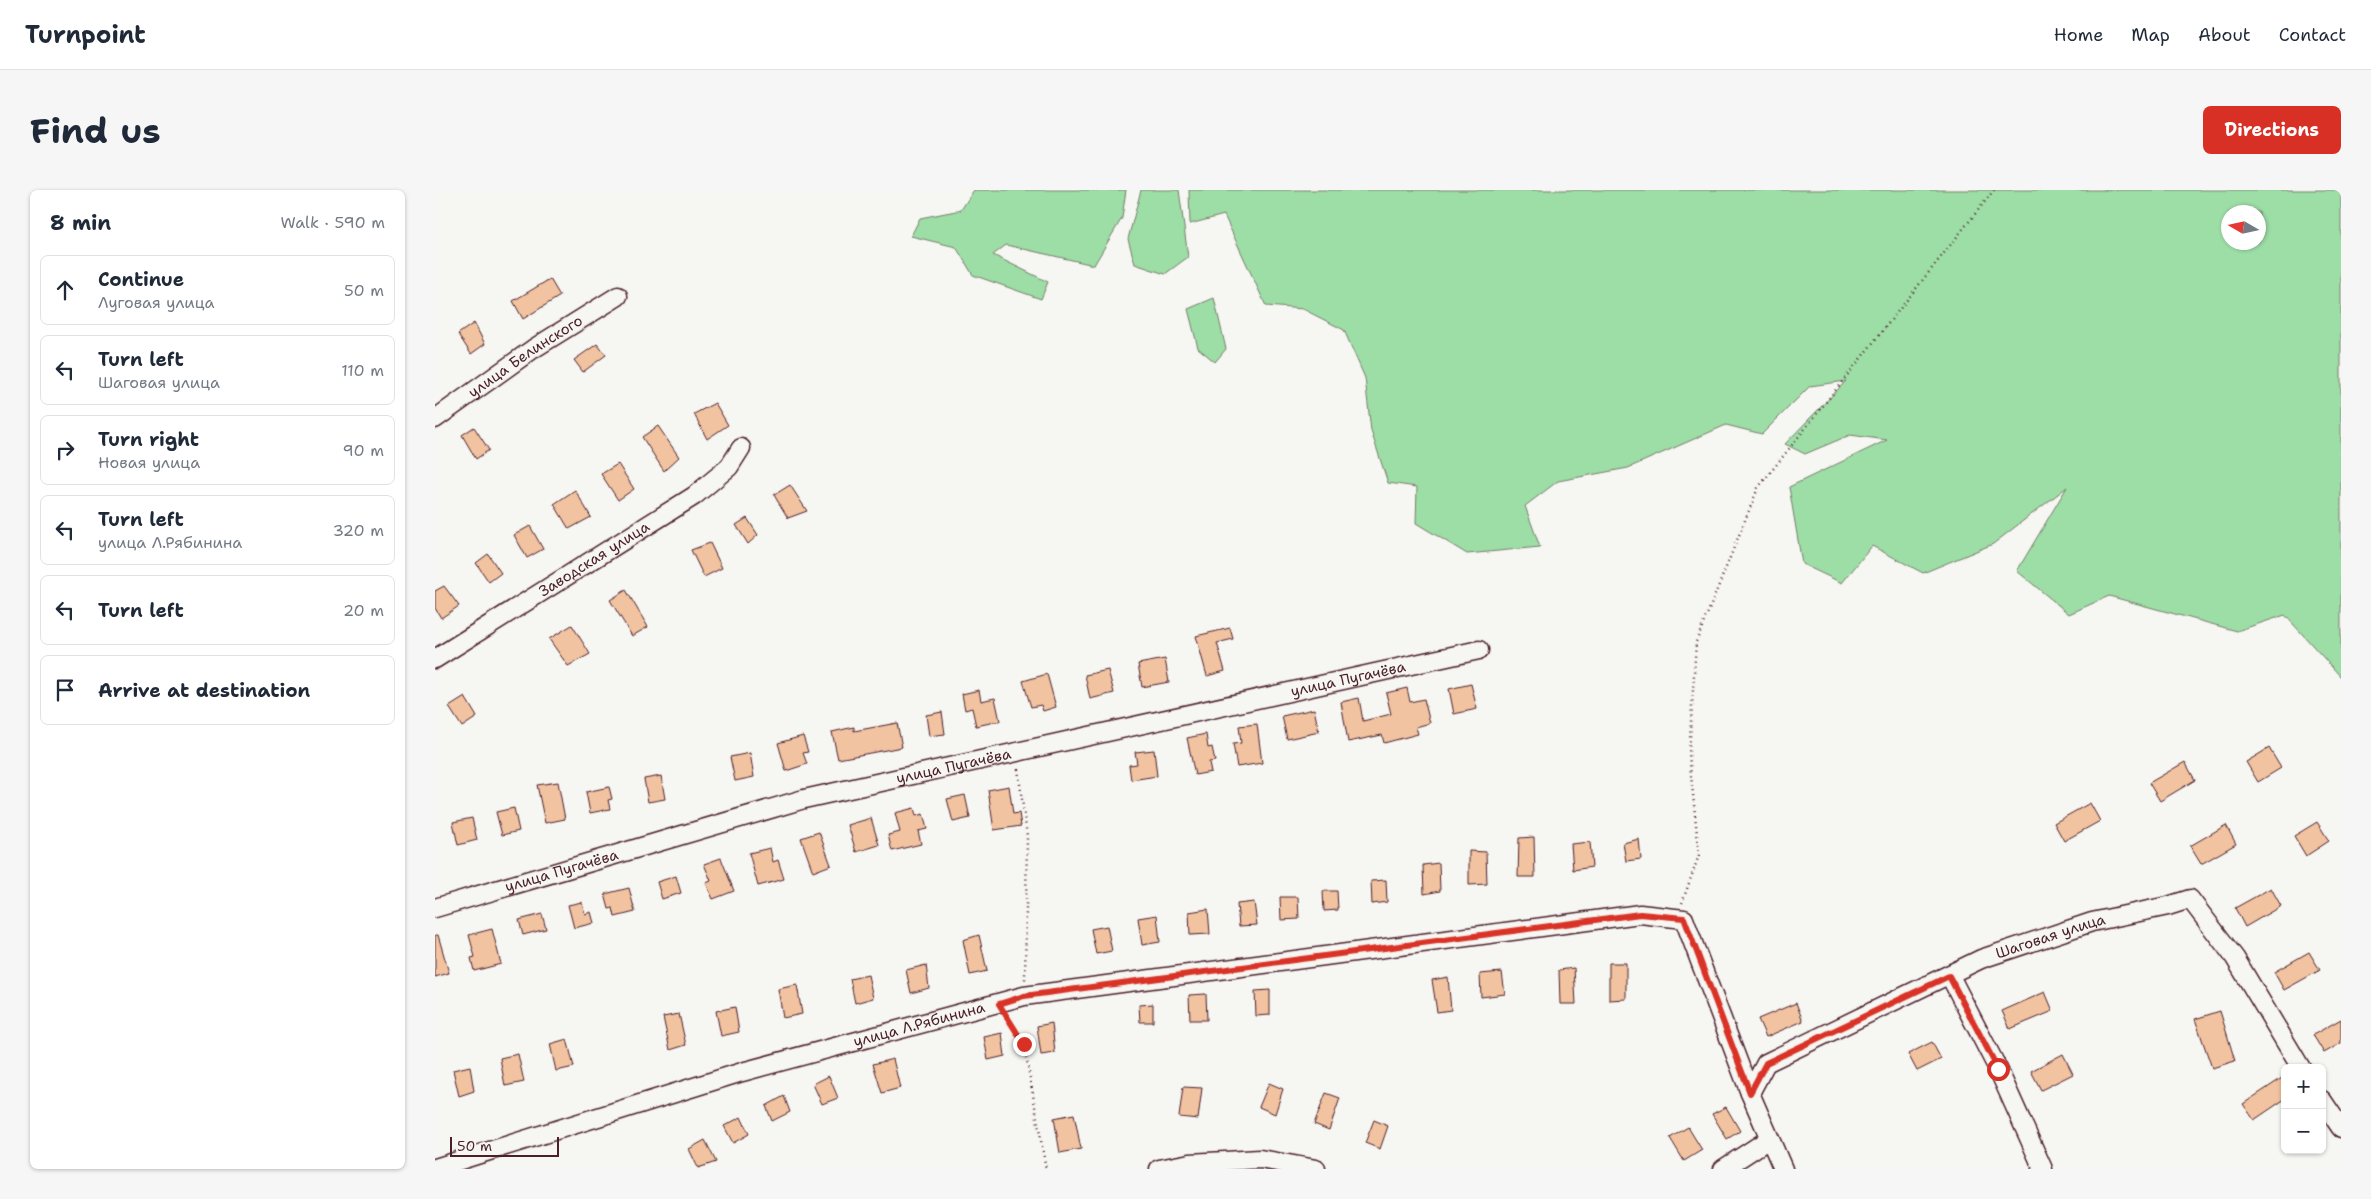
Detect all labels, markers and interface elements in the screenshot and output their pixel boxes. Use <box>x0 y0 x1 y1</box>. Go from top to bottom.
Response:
text: Turnpoint <box>25 19 146 51</box>
text: Home <box>2054 23 2103 47</box>
text: Map <box>2131 23 2170 47</box>
text: About <box>2198 23 2251 47</box>
text: Contact <box>2279 23 2346 47</box>
button: Directions <box>2203 106 2341 154</box>
text: Find us <box>30 107 161 154</box>
north arrow <box>2221 205 2266 250</box>
text: 8 min <box>50 209 111 237</box>
text: Walk · 590 m <box>280 212 385 233</box>
text: Continue <box>98 267 184 292</box>
icon: ahead <box>51 276 79 304</box>
text: 50 m <box>344 280 384 301</box>
text: Луговая улица <box>98 292 215 313</box>
street label: улица Белинского <box>464 310 586 402</box>
text: Turn left <box>98 347 184 372</box>
icon: left <box>51 356 79 384</box>
text: 110 m <box>341 360 384 381</box>
text: Шаговая улица <box>98 372 220 393</box>
text: Turn right <box>98 427 199 452</box>
icon: right <box>51 436 79 464</box>
text: 90 m <box>343 440 384 461</box>
text: Новая улица <box>98 452 200 473</box>
text: Turn left <box>98 507 184 532</box>
icon: left <box>51 516 79 544</box>
street label: Заводская улица <box>535 516 654 601</box>
text: 320 m <box>333 520 384 541</box>
text: улица Л.Рябинина <box>98 532 242 553</box>
icon: left <box>51 596 79 624</box>
text: Turn left <box>98 598 184 623</box>
text: 20 m <box>343 600 384 621</box>
street label: улица Пугачёва <box>1289 656 1408 701</box>
icon: arrive <box>51 676 79 704</box>
text: Arrive at destination <box>98 678 310 703</box>
street label: улица Пугачёва <box>894 743 1014 788</box>
street label: улица Пугачёва <box>502 844 621 897</box>
street label: Шаговая улица <box>1993 909 2108 963</box>
street label: улица Л.Рябинина <box>851 997 988 1052</box>
route end <box>1013 1033 1036 1056</box>
route start <box>1987 1058 2010 1081</box>
map controls <box>2281 1064 2326 1154</box>
button: + <box>2281 1064 2326 1109</box>
button: − <box>2281 1109 2326 1154</box>
scale bar <box>450 1134 559 1157</box>
text: 50 m <box>457 1137 492 1155</box>

